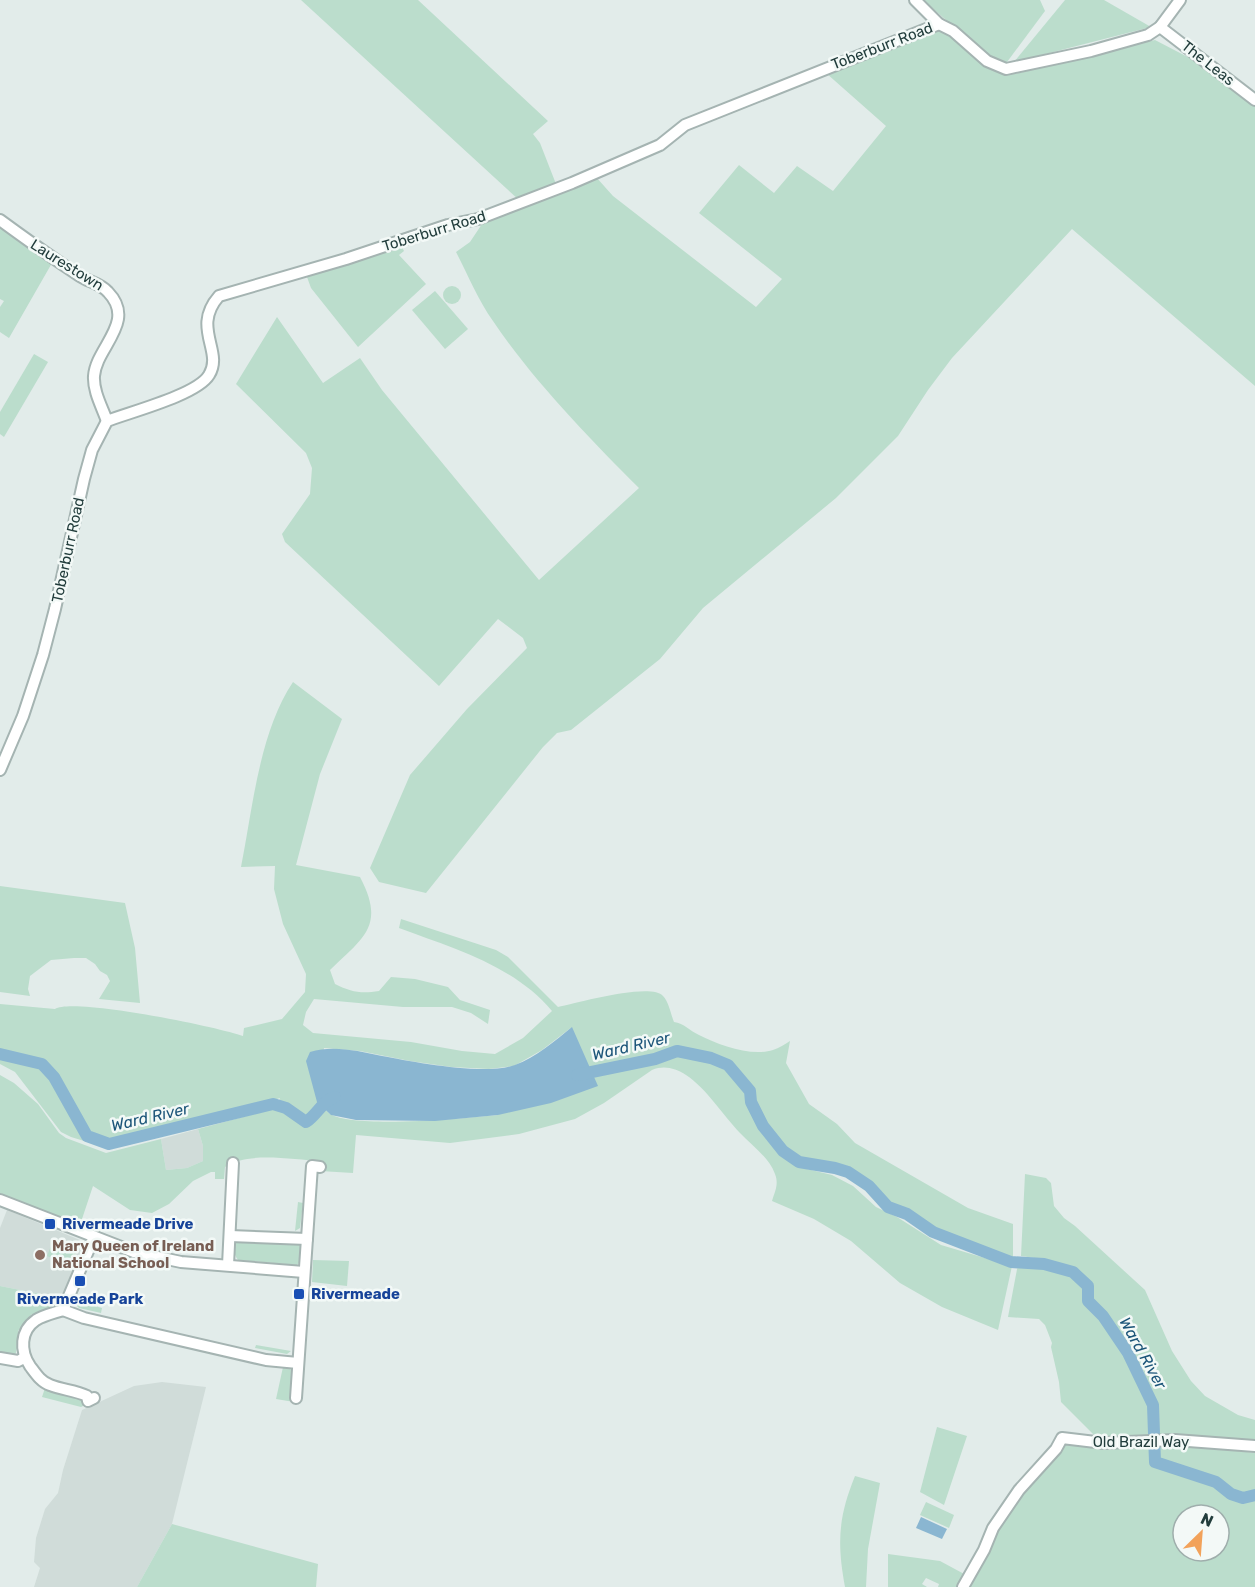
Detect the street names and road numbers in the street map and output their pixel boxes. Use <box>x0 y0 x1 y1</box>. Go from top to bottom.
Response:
street label: Toberburr Road <box>829 18 935 74</box>
street label: The Leas <box>1178 37 1238 89</box>
street label: Toberburr Road <box>380 207 488 255</box>
street label: Laurestown <box>27 235 107 295</box>
street label: Toberburr Road <box>48 496 88 604</box>
street label: Old Brazil Way <box>1093 1433 1189 1451</box>

